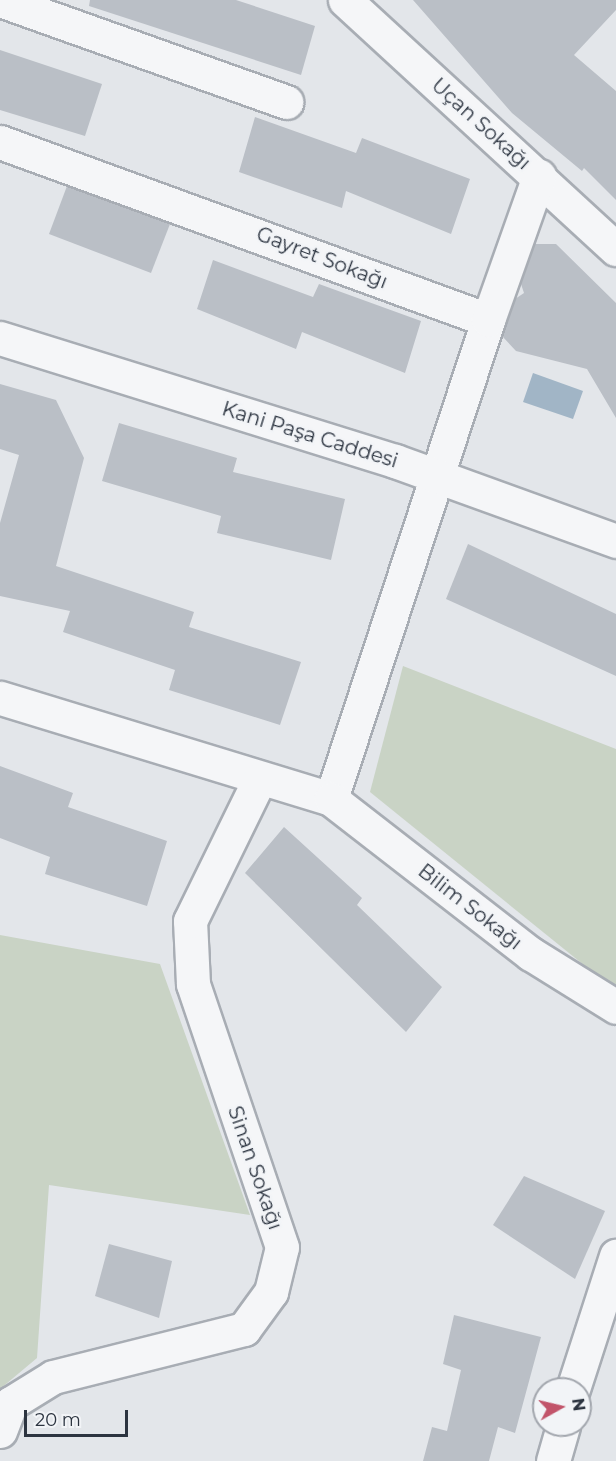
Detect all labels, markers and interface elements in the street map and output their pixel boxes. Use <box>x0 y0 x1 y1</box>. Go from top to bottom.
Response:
street label: Uçan Sokağı <box>426 73 536 175</box>
street label: Gayret Sokağı <box>253 222 391 294</box>
street label: Kani Paşa Caddesi <box>219 397 401 473</box>
street label: Bilim Sokağı <box>413 859 527 955</box>
street label: Sinan Sokağı <box>223 1103 287 1233</box>
north arrow <box>532 1377 592 1437</box>
text: N <box>568 1397 589 1412</box>
scale bar <box>27 1398 130 1436</box>
text: 20 m <box>35 1409 81 1431</box>

